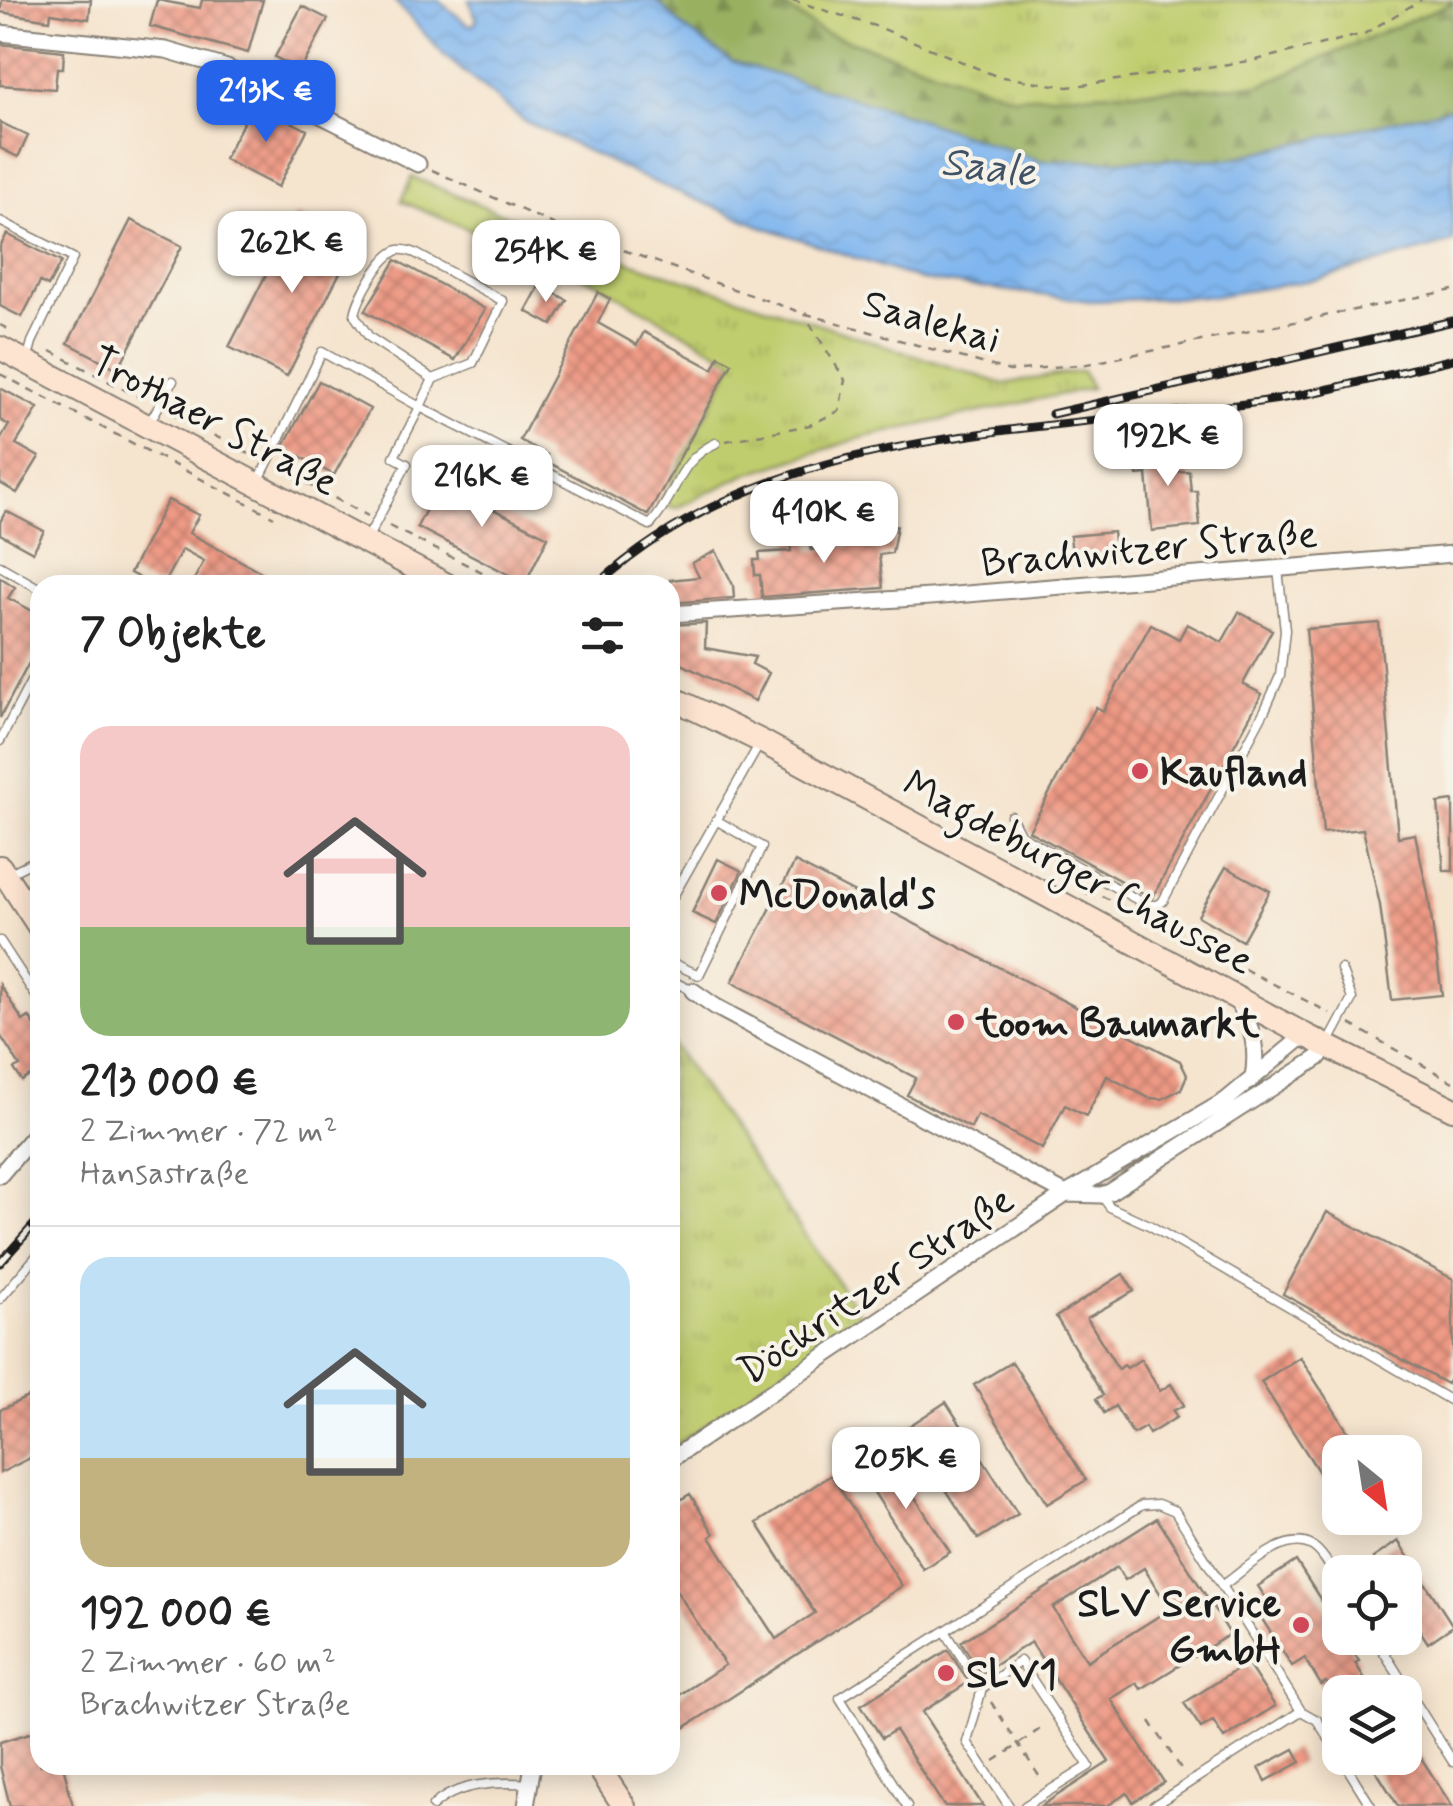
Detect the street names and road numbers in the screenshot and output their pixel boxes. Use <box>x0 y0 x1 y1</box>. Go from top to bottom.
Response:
street label: Saalekai <box>856 279 1006 367</box>
street label: Trothaer Straße <box>81 336 347 510</box>
street label: Brachwitzer Straße <box>979 509 1320 591</box>
street label: Magdeburger Chaussee <box>891 759 1262 992</box>
street label: Döckritzer Straße <box>729 1175 1025 1398</box>

